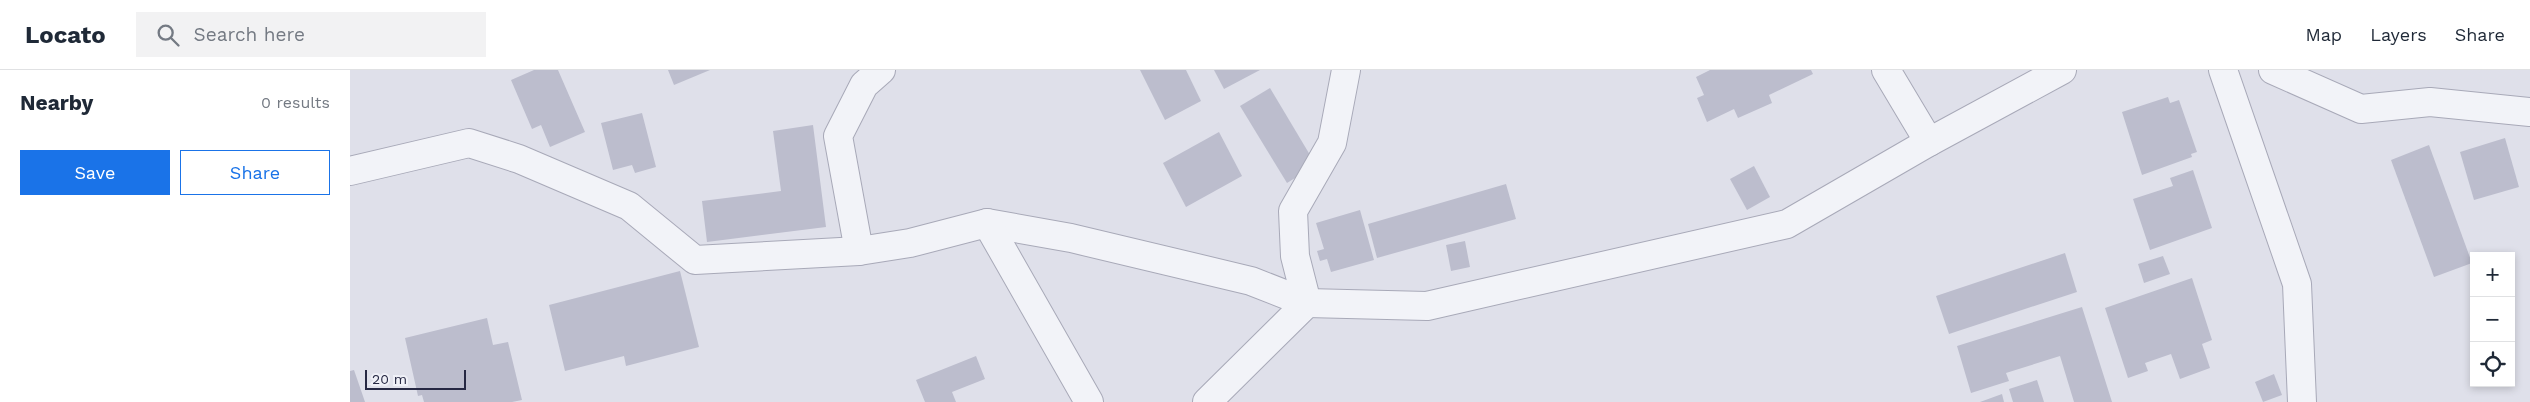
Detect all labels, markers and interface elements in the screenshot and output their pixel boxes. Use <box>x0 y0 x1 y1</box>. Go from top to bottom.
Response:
search box <box>136 12 486 57</box>
text: Locato <box>25 21 106 49</box>
icon: search <box>154 21 182 49</box>
text: Search here <box>194 23 305 46</box>
text: Map <box>2305 24 2342 45</box>
text: Layers <box>2370 24 2427 45</box>
text: Share <box>2455 24 2505 45</box>
text: Nearby <box>20 90 93 115</box>
text: 0 results <box>261 93 330 112</box>
button: Save <box>20 150 170 195</box>
button: Share <box>180 150 330 195</box>
map controls <box>2470 252 2515 387</box>
button: + <box>2470 252 2515 297</box>
button: − <box>2470 297 2515 342</box>
button: locate <box>2470 342 2515 387</box>
scale bar <box>365 367 466 390</box>
text: 20 m <box>372 371 407 387</box>

